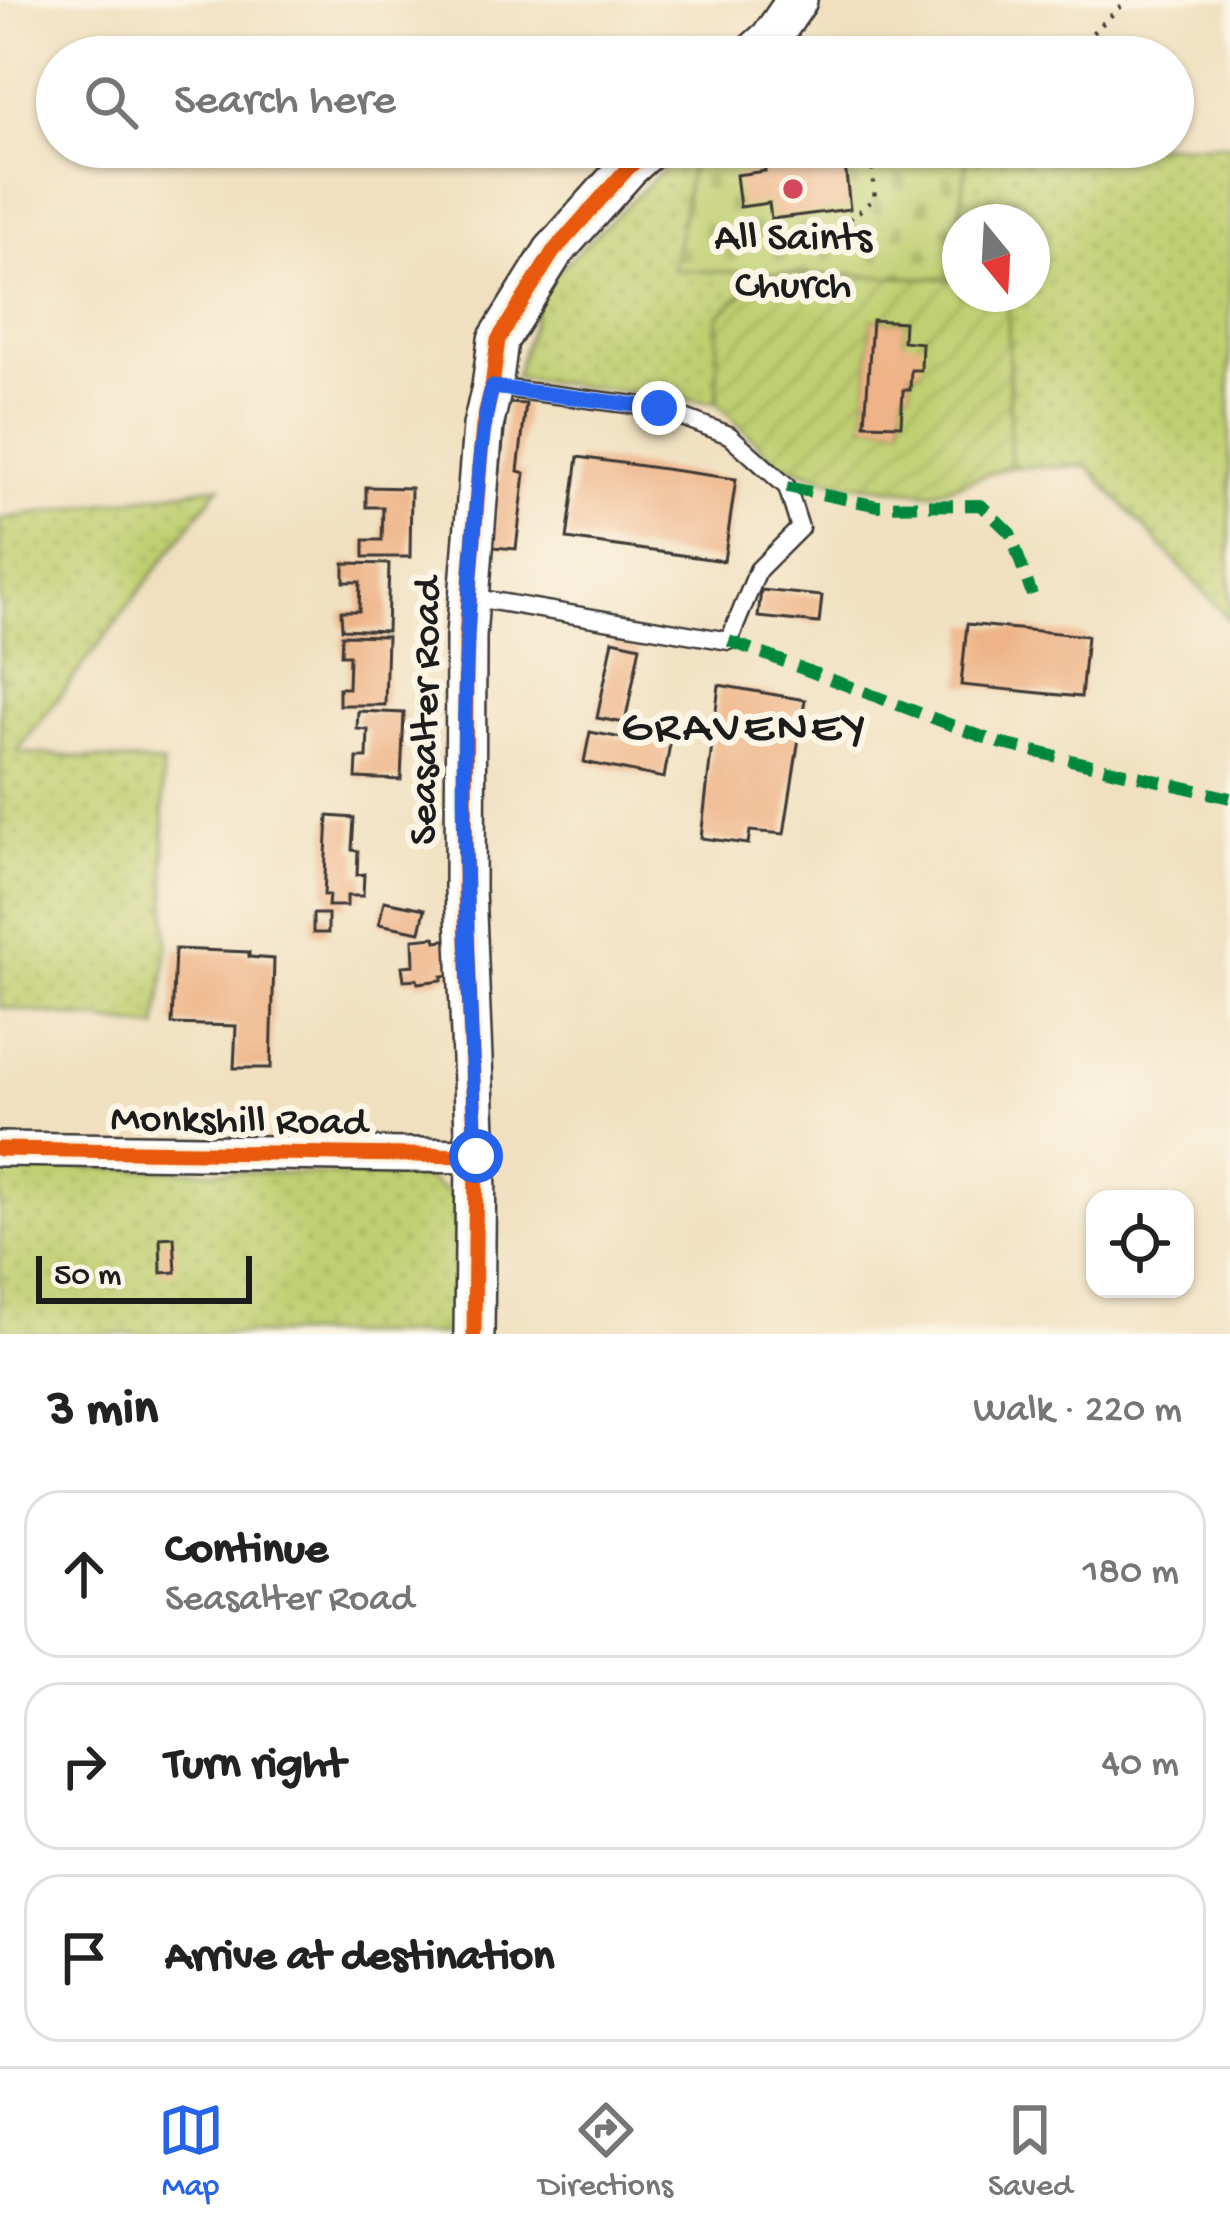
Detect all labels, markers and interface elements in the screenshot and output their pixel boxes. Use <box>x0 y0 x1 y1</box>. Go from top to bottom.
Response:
search box <box>36 36 1194 168</box>
icon: search <box>78 69 144 135</box>
text: Search here <box>174 76 396 129</box>
marker: All Saints Church <box>780 176 806 202</box>
north arrow <box>942 204 1050 312</box>
place label: All Saints Church <box>714 216 873 313</box>
route end <box>632 381 686 435</box>
street label: Seasalter Road <box>402 573 455 845</box>
district label: GRAVENEY <box>621 702 869 759</box>
street label: Monkshill Road <box>110 1097 371 1150</box>
route start <box>449 1129 503 1183</box>
map controls <box>1086 1190 1194 1298</box>
button: locate <box>1086 1190 1194 1298</box>
scale bar <box>36 1250 252 1303</box>
text: 50 m <box>54 1258 121 1296</box>
text: 3 min <box>48 1382 158 1442</box>
text: Walk · 220 m <box>973 1389 1182 1435</box>
text: Continue <box>165 1525 328 1578</box>
icon: ahead <box>51 1541 117 1607</box>
text: 180 m <box>1083 1551 1179 1597</box>
text: Seasalter Road <box>165 1578 414 1624</box>
icon: right <box>51 1733 117 1799</box>
text: Turn right <box>165 1740 345 1793</box>
text: 40 m <box>1101 1743 1179 1789</box>
icon: arrive <box>51 1925 117 1991</box>
text: Arrive at destination <box>165 1932 554 1985</box>
tab: Map <box>158 2097 224 2207</box>
tab: Directions <box>539 2097 673 2207</box>
tab: Saved <box>988 2097 1072 2207</box>

